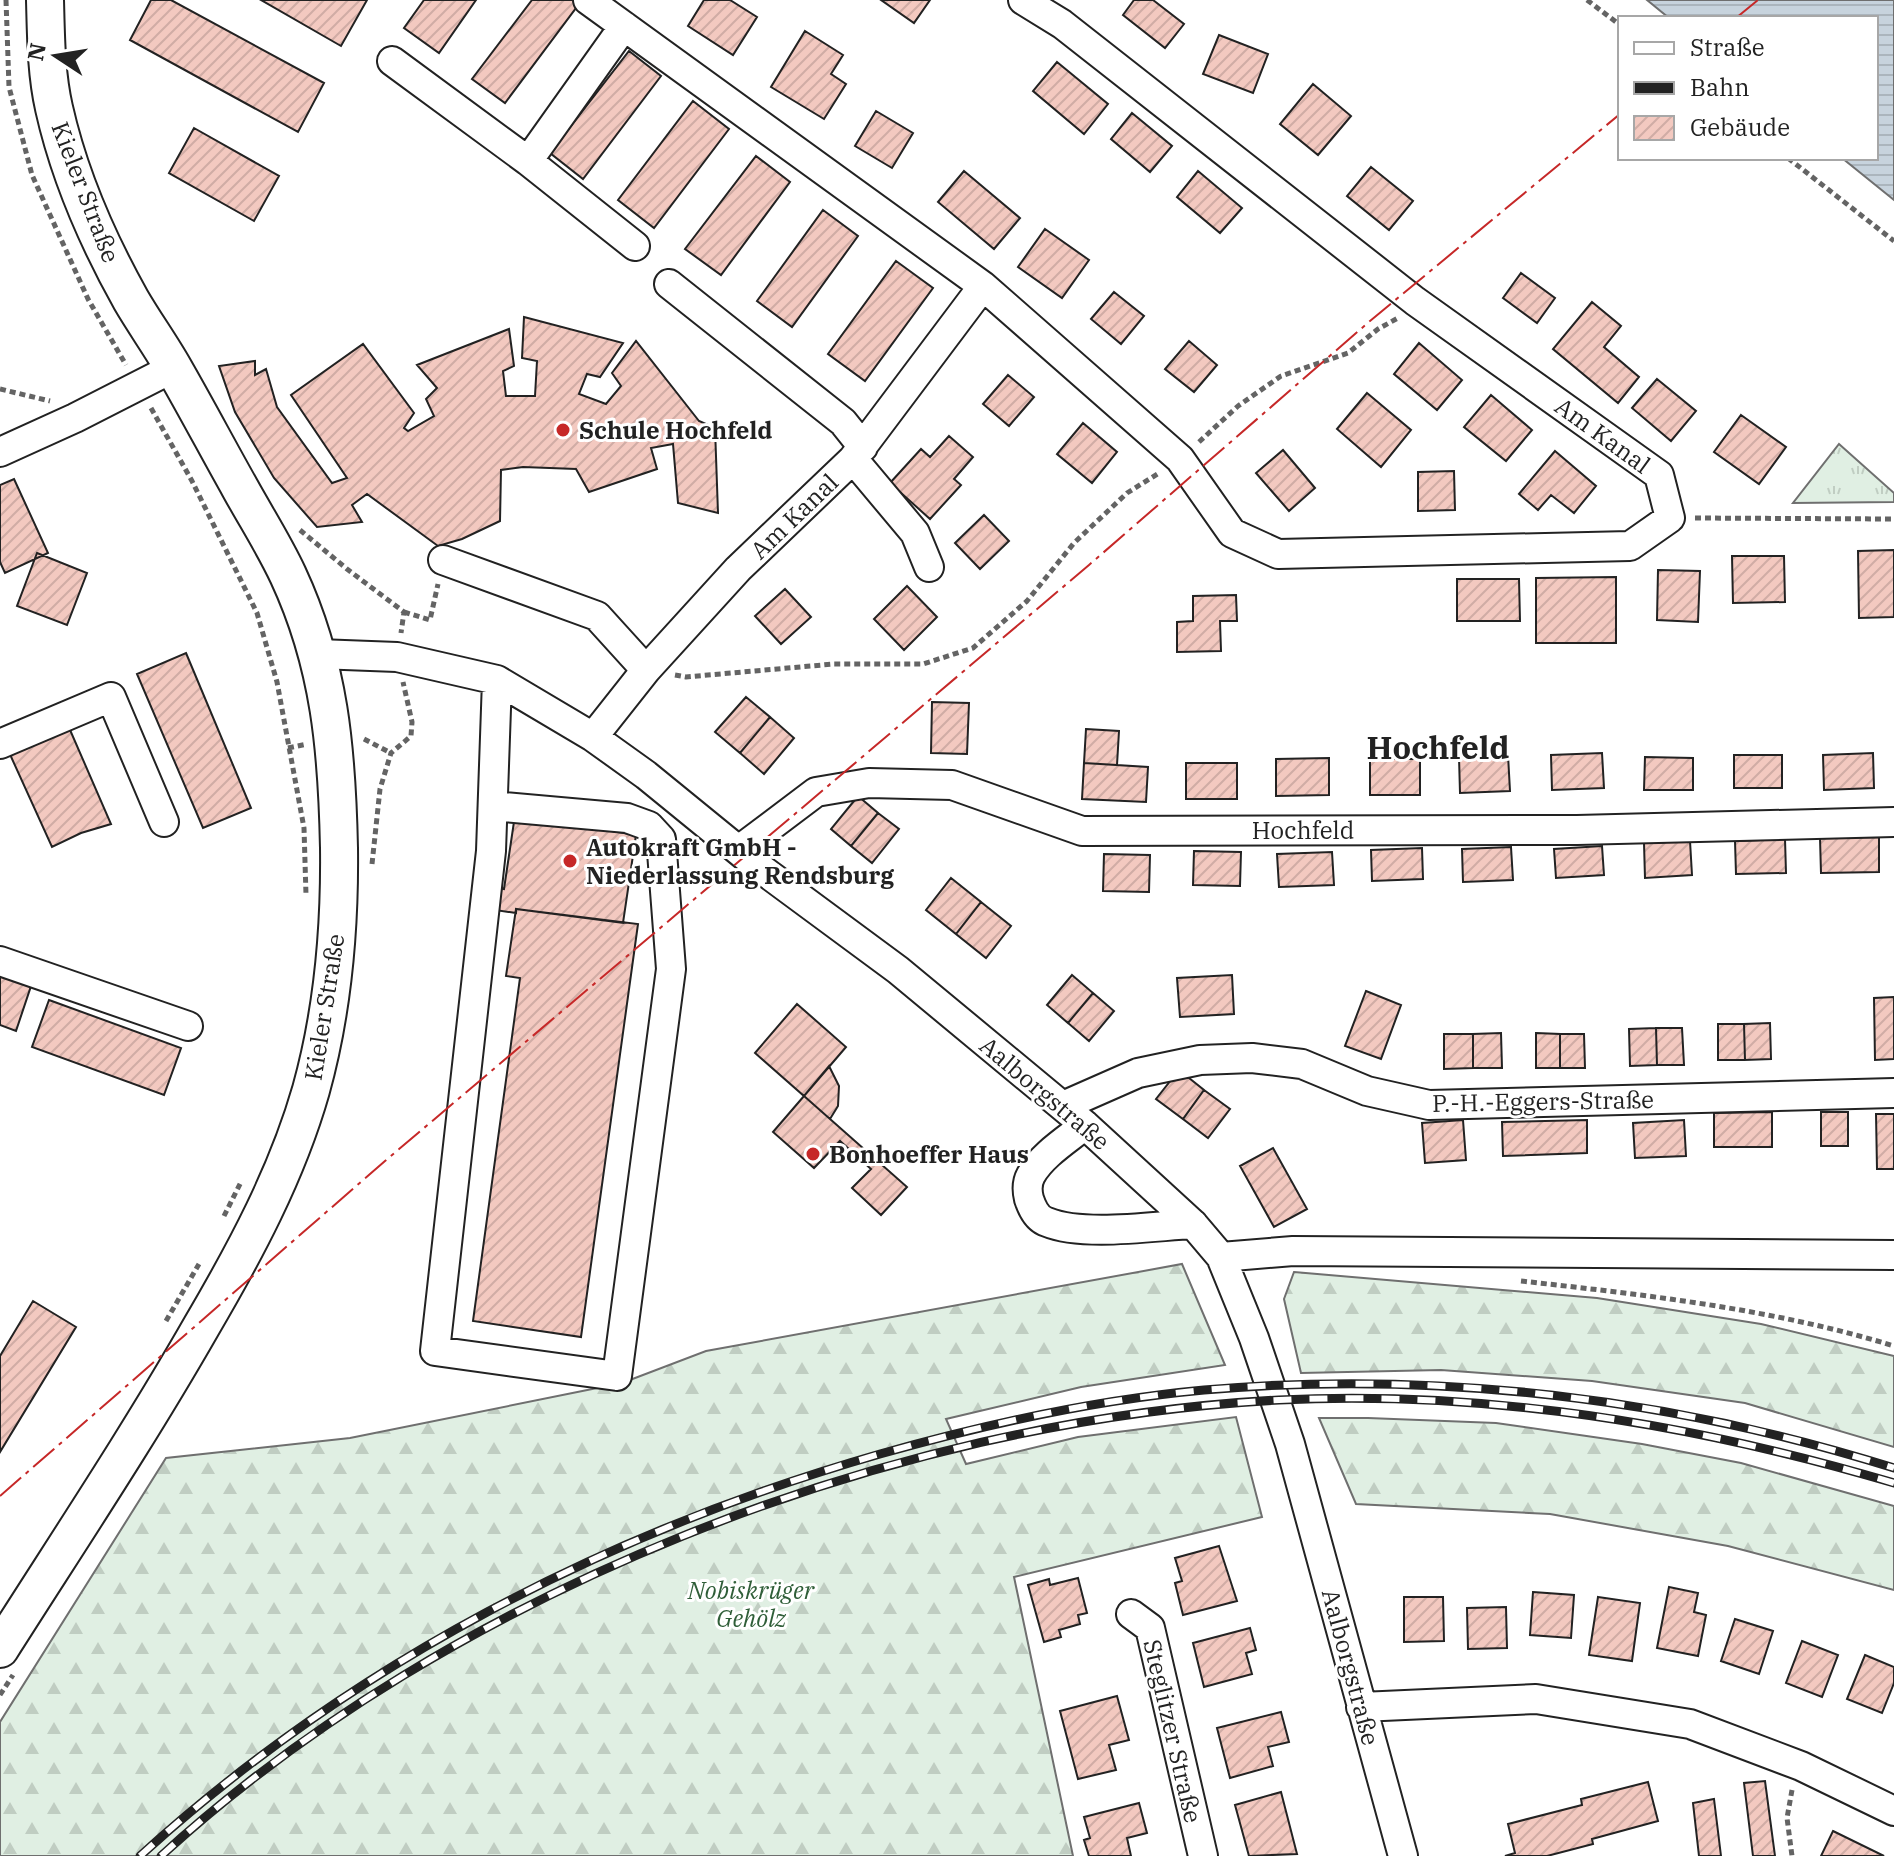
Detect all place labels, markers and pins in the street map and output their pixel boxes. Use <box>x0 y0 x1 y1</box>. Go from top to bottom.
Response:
place label: Schule Hochfeld <box>579 414 772 446</box>
marker: Schule Hochfeld <box>554 421 572 439</box>
place label: Autokraft GmbH - Niederlassung Rendsburg <box>586 831 894 891</box>
marker: Autokraft GmbH - Niederlassung Rendsburg <box>561 852 579 870</box>
place label: Bonhoeffer Haus <box>829 1138 1029 1170</box>
marker: Bonhoeffer Haus <box>804 1145 822 1163</box>

